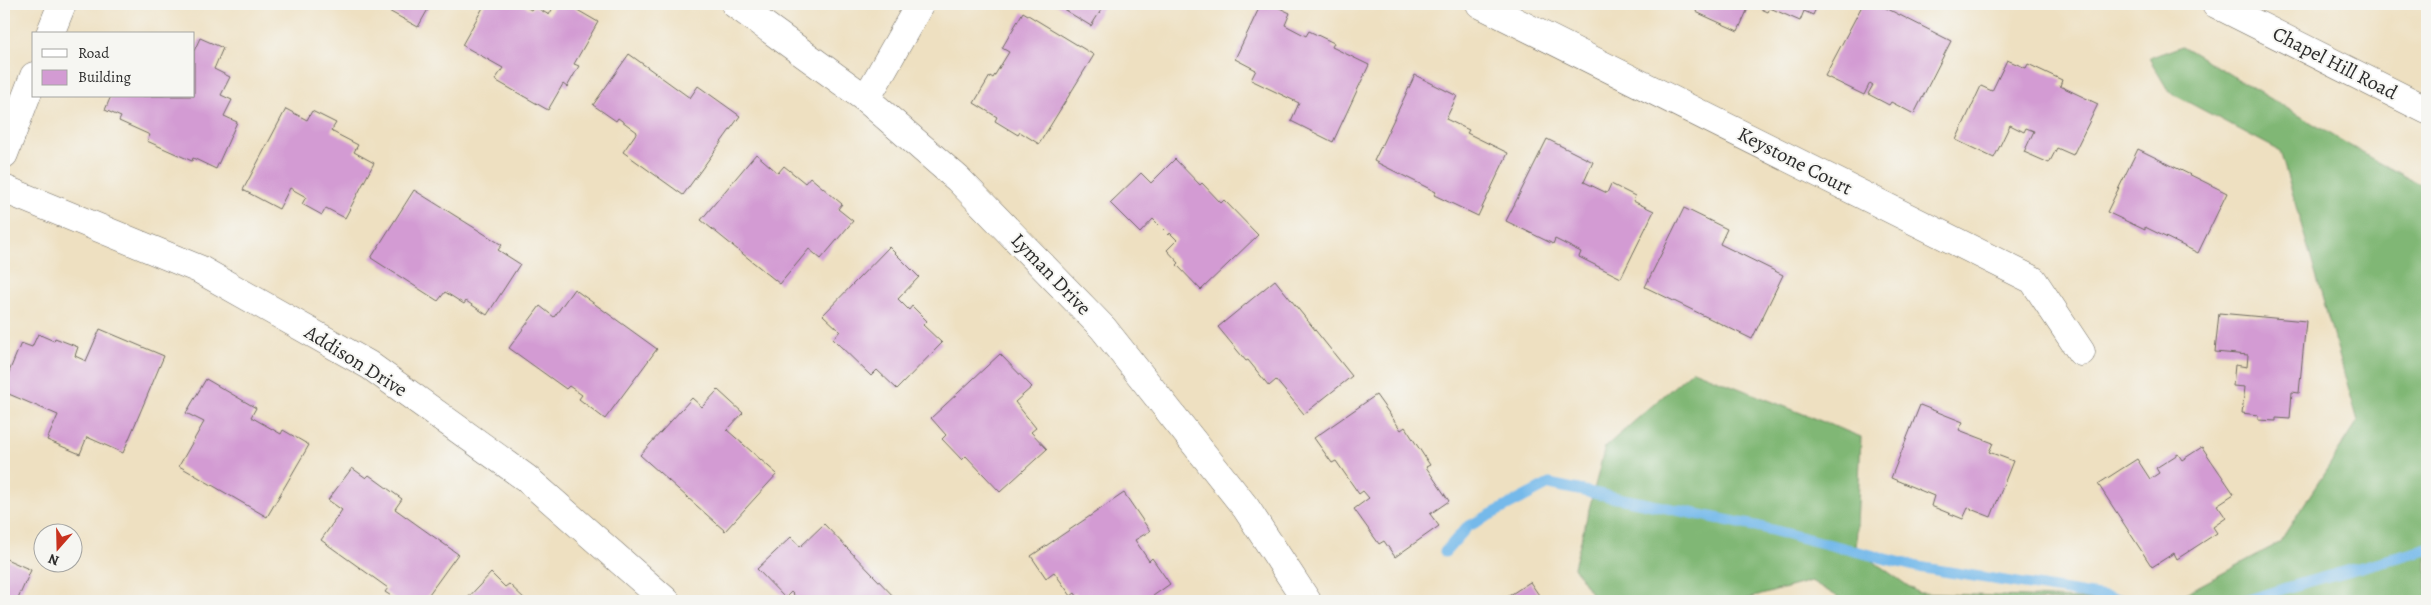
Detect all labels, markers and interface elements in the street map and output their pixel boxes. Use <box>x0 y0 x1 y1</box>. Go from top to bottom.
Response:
street label: Chapel Hill Road <box>2268 20 2402 106</box>
legend <box>32 32 195 98</box>
text: Road <box>78 43 110 63</box>
text: Building <box>78 67 131 87</box>
street label: Keystone Court <box>1733 120 1857 202</box>
street label: Lyman Drive <box>1005 227 1097 321</box>
street label: Addison Drive <box>299 318 413 403</box>
north arrow <box>32 522 82 572</box>
text: N <box>46 549 62 570</box>

